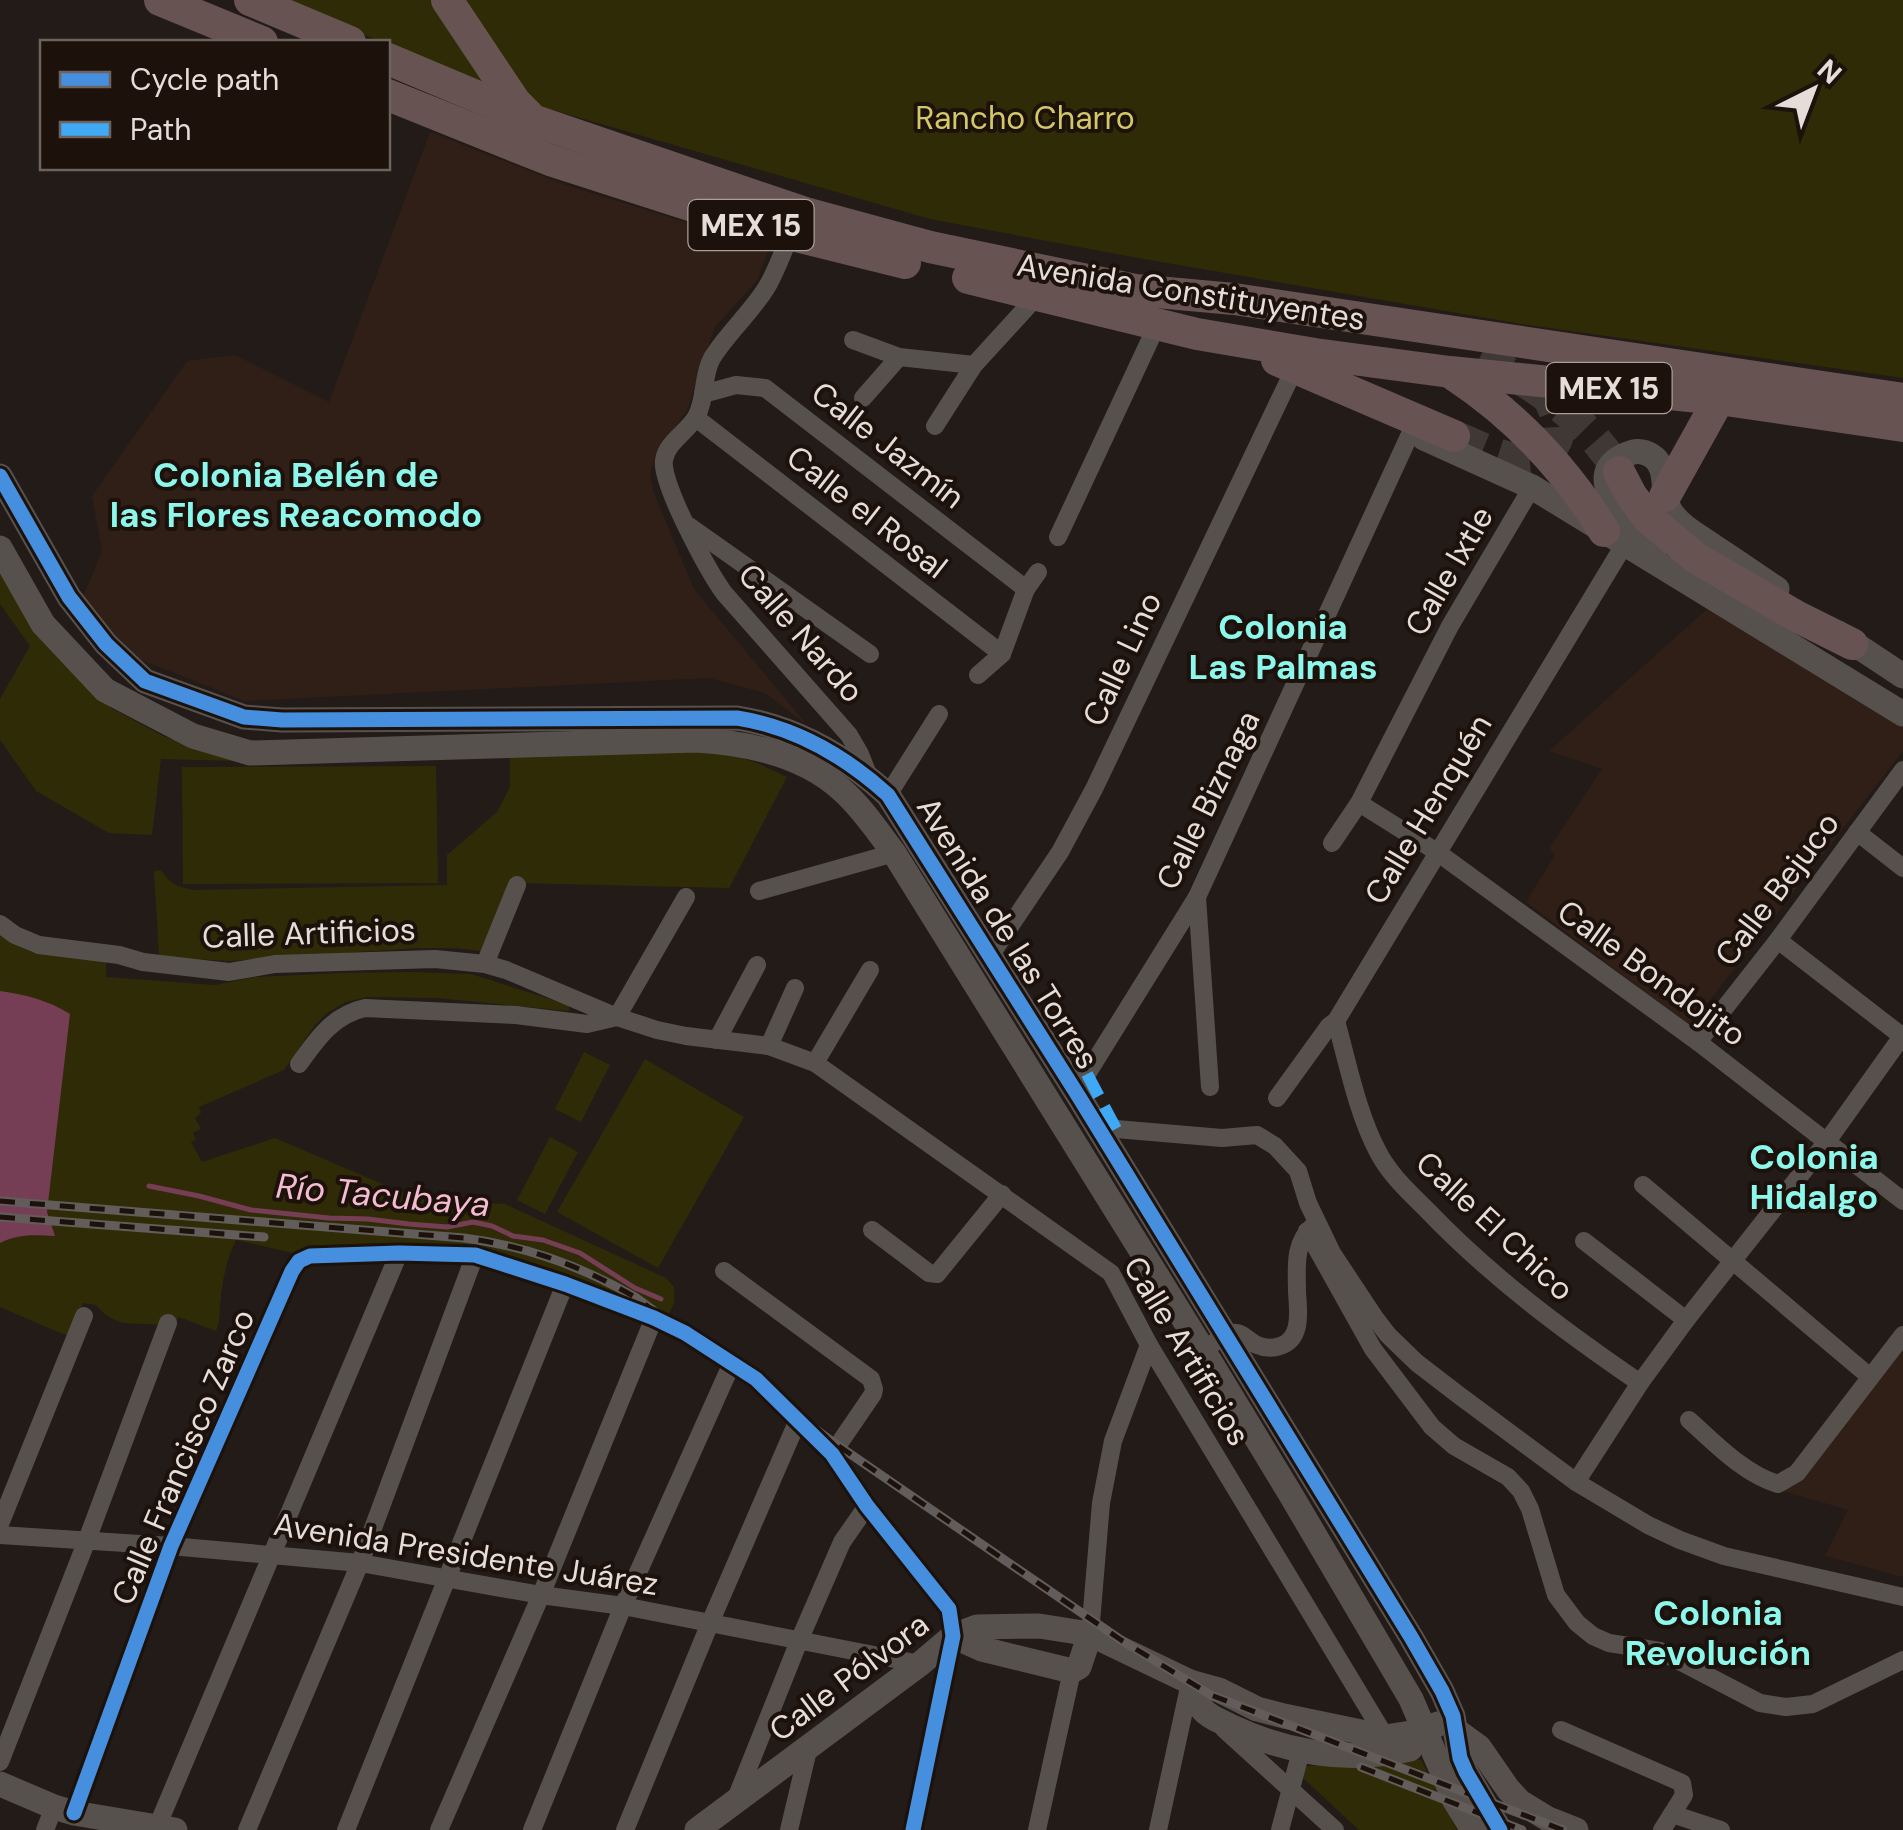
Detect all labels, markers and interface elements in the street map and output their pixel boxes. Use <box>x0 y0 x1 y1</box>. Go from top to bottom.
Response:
legend <box>40 40 390 170</box>
north arrow <box>1763 40 1863 140</box>
text: N <box>1809 51 1849 92</box>
text: Cycle path <box>130 60 279 99</box>
park label: Rancho Charro <box>915 97 1135 139</box>
text: Path <box>130 110 192 149</box>
road number: MEX 15 <box>688 200 814 250</box>
street label: Avenida Constituyentes <box>1014 244 1368 340</box>
road number: MEX 15 <box>1546 363 1672 413</box>
street label: Calle Jazmín <box>803 372 973 518</box>
street label: Calle el Rosal <box>778 436 956 588</box>
district label: Colonia Belén de las Flores Reacomodo <box>110 452 482 538</box>
street label: Calle Ixtle <box>1395 499 1503 643</box>
street label: Calle Nardo <box>729 555 873 711</box>
street label: Calle Lino <box>1073 585 1171 733</box>
district label: Colonia Las Palmas <box>1188 604 1378 690</box>
street label: Calle Biznaga <box>1147 704 1269 896</box>
street label: Calle Henquén <box>1355 706 1501 912</box>
street label: Avenida de las Torres <box>907 789 1109 1077</box>
street label: Calle Bejuco <box>1705 804 1849 974</box>
street label: Calle Bondojito <box>1549 890 1755 1056</box>
street label: Calle Artificios <box>201 908 417 958</box>
district label: Colonia Hidalgo <box>1749 1134 1879 1220</box>
street label: Calle El Chico <box>1407 1142 1583 1310</box>
water label: Río Tacubaya <box>274 1163 492 1227</box>
street label: Calle Artificios <box>1114 1249 1260 1453</box>
street label: Calle Francisco Zarco <box>102 1303 264 1611</box>
street label: Avenida Presidente Juárez <box>271 1503 661 1605</box>
district label: Colonia Revolución <box>1625 1590 1811 1676</box>
street label: Calle Pólvora <box>761 1603 937 1751</box>

